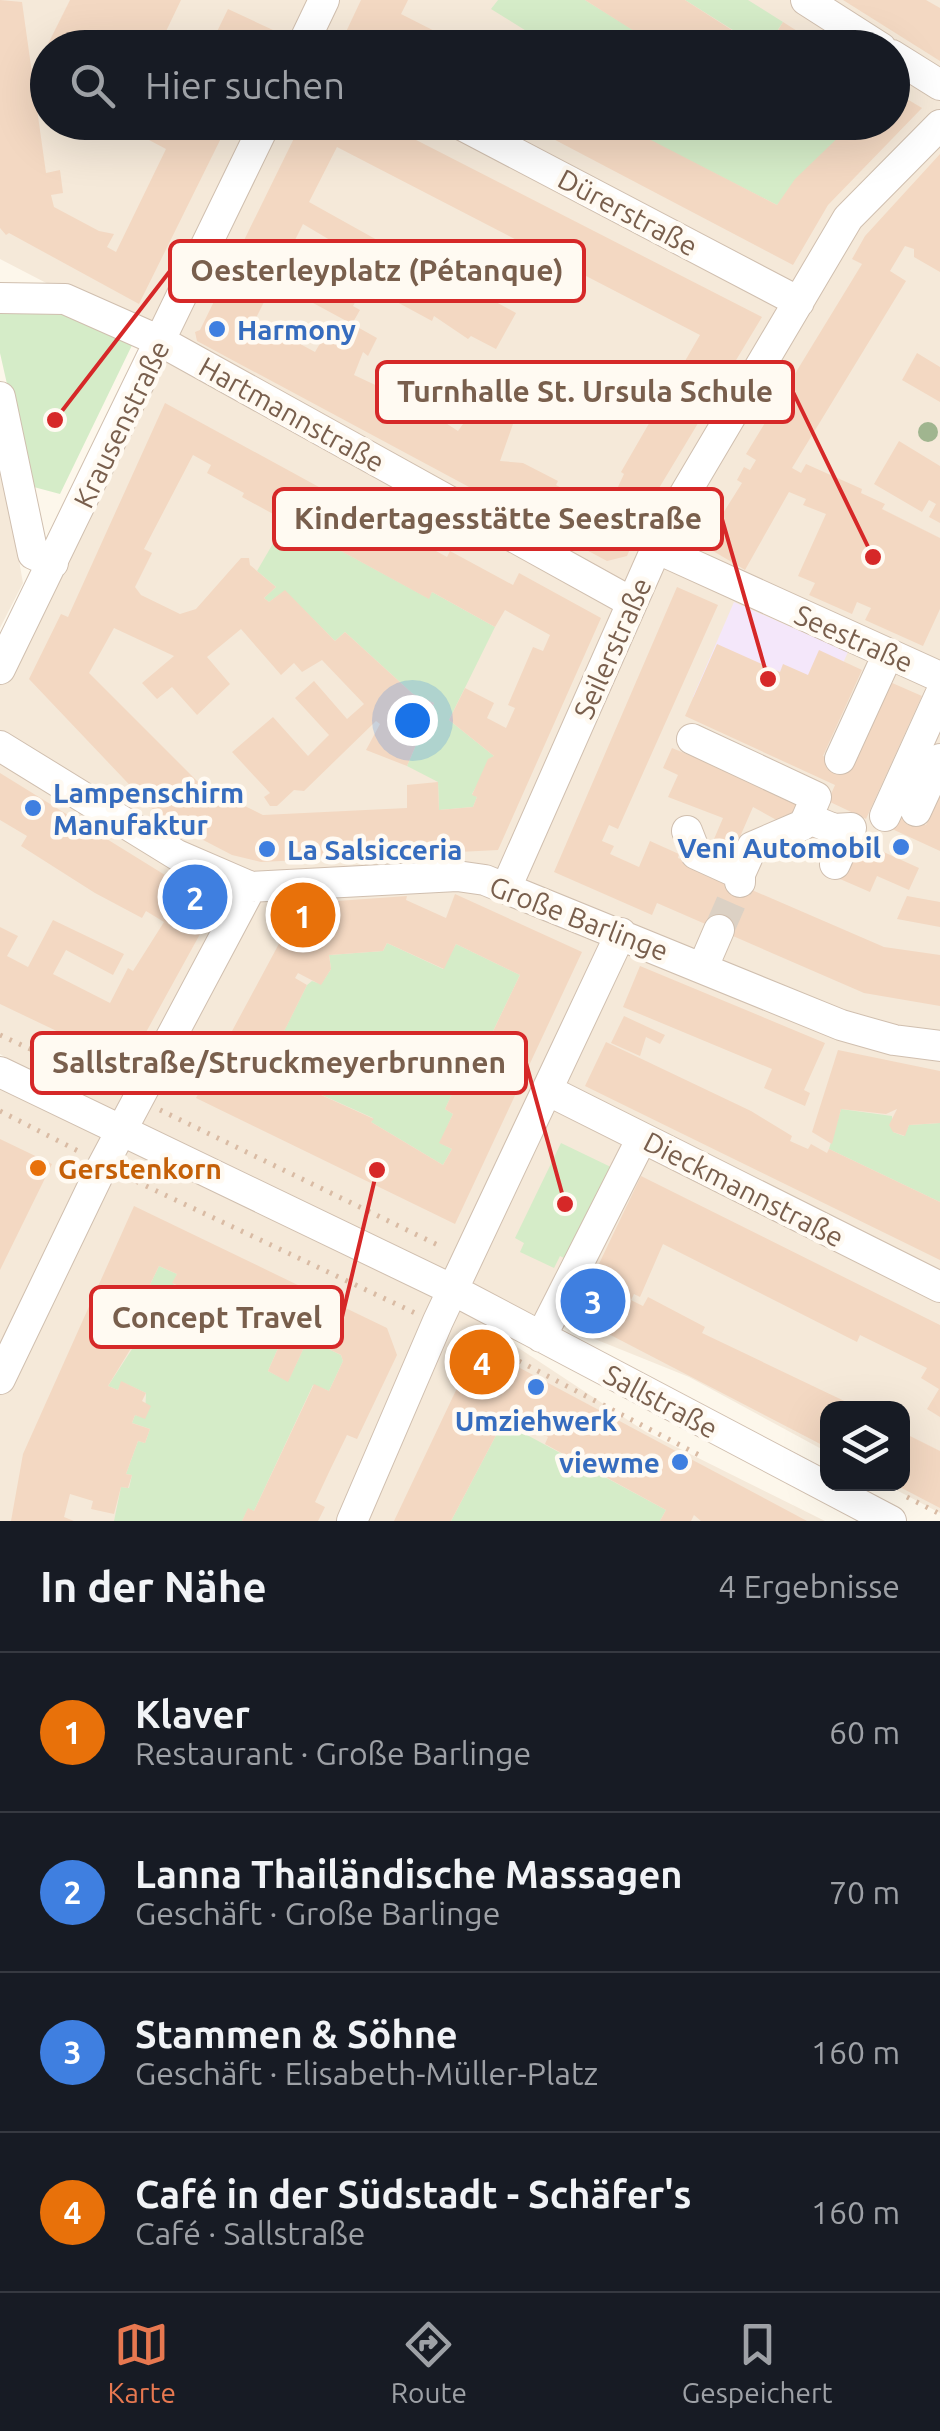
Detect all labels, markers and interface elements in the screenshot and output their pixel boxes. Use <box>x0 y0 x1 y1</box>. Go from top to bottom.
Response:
search box <box>30 30 910 140</box>
icon: search <box>65 58 120 113</box>
text: Hier suchen <box>145 64 345 106</box>
street label: Dürerstraße <box>553 162 703 262</box>
callout: Oesterleyplatz (Pétanque) <box>170 241 584 301</box>
text: Oesterleyplatz (Pétanque) <box>190 253 564 287</box>
place label: Harmony <box>237 314 356 345</box>
marker: Harmony <box>206 318 228 340</box>
street label: Krausenstraße <box>67 335 175 513</box>
street label: Hartmannstraße <box>194 350 390 478</box>
callout: Turnhalle St. Ursula Schule <box>377 362 793 422</box>
text: Turnhalle St. Ursula Schule <box>397 374 773 408</box>
callout: Kindertagesstätte Seestraße <box>274 489 722 549</box>
text: Kindertagesstätte Seestraße <box>294 501 702 535</box>
street label: Seilerstraße <box>567 573 657 723</box>
street label: Seestraße <box>790 598 918 678</box>
your location <box>387 695 438 746</box>
place label: Lampenschirm Manufaktur <box>53 777 244 840</box>
marker: Lampenschirm Manufaktur <box>22 797 44 819</box>
place label: Veni Automobil <box>677 832 881 863</box>
place label: La Salsicceria <box>287 834 462 865</box>
marker: Veni Automobil <box>890 836 912 858</box>
marker: La Salsicceria <box>256 838 278 860</box>
pin: 2 <box>162 860 228 934</box>
street label: Große Barlinge <box>485 870 673 966</box>
pin: 1 <box>270 878 336 952</box>
callout: Sallstraße/Struckmeyerbrunnen <box>32 1033 526 1093</box>
text: Sallstraße/Struckmeyerbrunnen <box>52 1045 506 1079</box>
street label: Dieckmannstraße <box>639 1125 849 1253</box>
place label: Gerstenkorn <box>58 1153 222 1184</box>
marker: Gerstenkorn <box>27 1157 49 1179</box>
pin: 3 <box>560 1264 626 1338</box>
callout: Concept Travel <box>91 1287 342 1347</box>
text: Concept Travel <box>112 1300 322 1334</box>
pin: 4 <box>450 1324 514 1400</box>
street label: Sallstraße <box>599 1358 723 1444</box>
marker: Umziehwerk <box>525 1376 547 1398</box>
map controls <box>820 1401 910 1491</box>
button: layers <box>820 1401 910 1491</box>
place label: Umziehwerk <box>455 1405 618 1436</box>
place label: viewme <box>559 1447 660 1478</box>
marker: viewme <box>669 1451 691 1473</box>
text: In der Nähe <box>40 1563 267 1610</box>
text: 4 Ergebnisse <box>718 1568 900 1604</box>
text: Klaver <box>135 1693 250 1735</box>
text: 1 <box>63 1714 82 1750</box>
text: 60 m <box>829 1714 900 1750</box>
text: Restaurant · Große Barlinge <box>135 1735 531 1771</box>
text: Lanna Thailändische Massagen <box>135 1853 683 1895</box>
text: 2 <box>63 1874 82 1910</box>
text: 70 m <box>829 1874 900 1910</box>
text: Geschäft · Große Barlinge <box>135 1895 500 1931</box>
text: Stammen & Söhne <box>135 2013 458 2055</box>
text: 3 <box>63 2034 82 2070</box>
text: 160 m <box>811 2034 900 2070</box>
text: Geschäft · Elisabeth-Müller-Platz <box>135 2055 598 2091</box>
text: Café in der Südstadt - Schäfer's <box>135 2173 691 2215</box>
text: 4 <box>63 2194 82 2230</box>
text: 160 m <box>811 2194 900 2230</box>
text: Café · Sallstraße <box>135 2215 365 2251</box>
tab: Karte <box>107 2317 176 2408</box>
tab: Route <box>391 2317 467 2408</box>
tab: Gespeichert <box>682 2317 833 2408</box>

